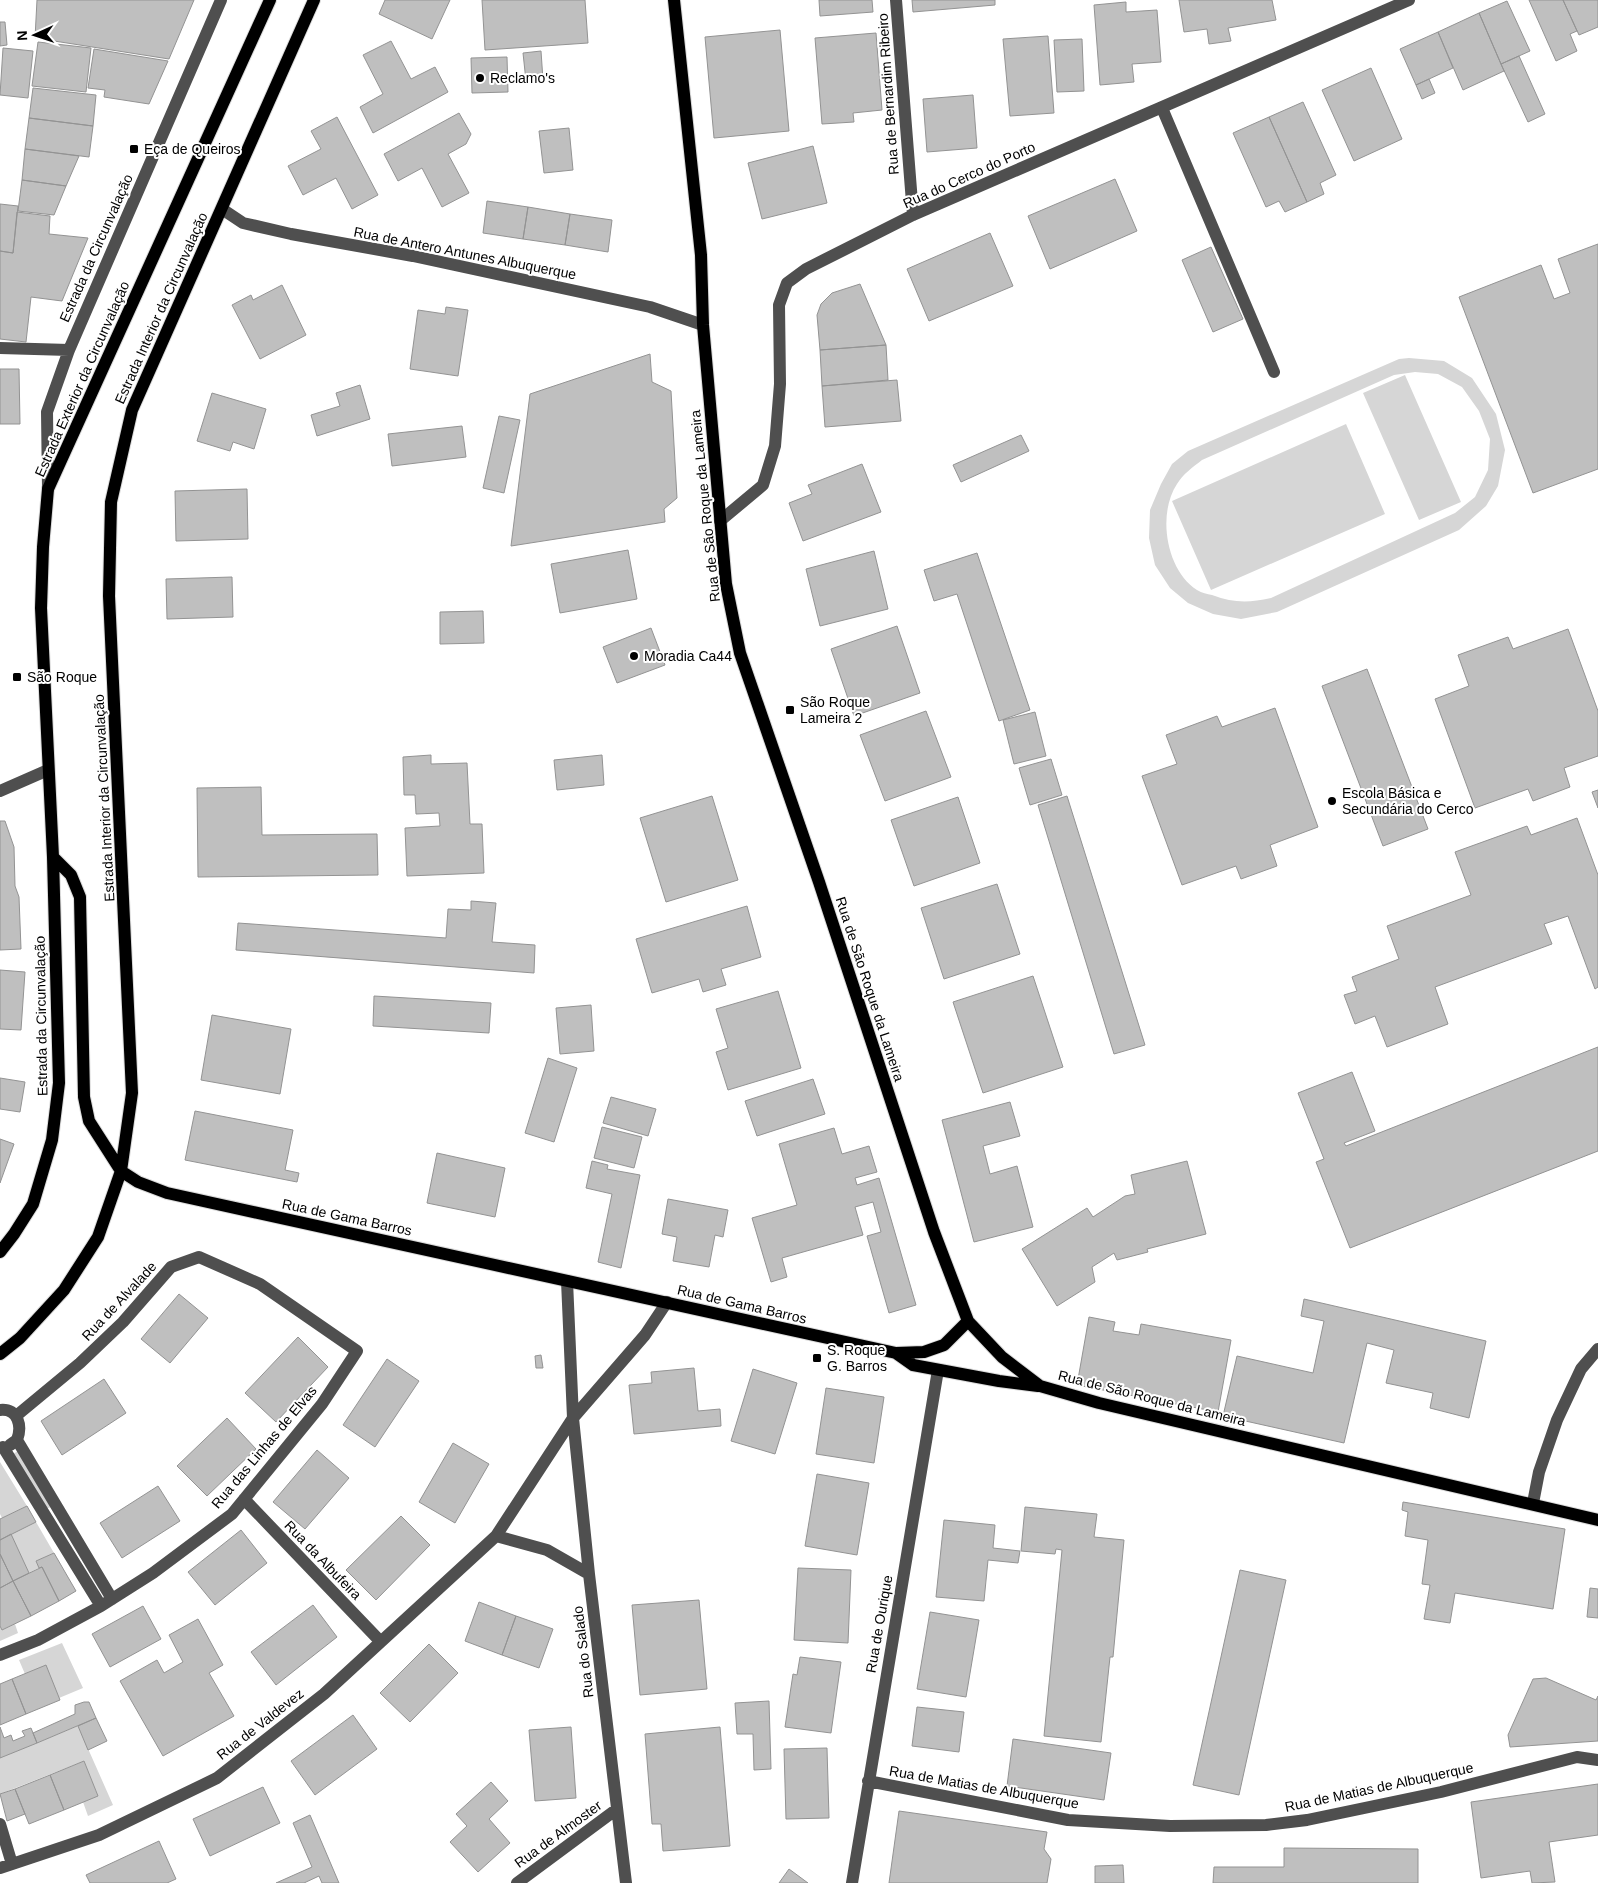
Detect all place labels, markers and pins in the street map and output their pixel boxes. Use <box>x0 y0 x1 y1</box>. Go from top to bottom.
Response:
place label: Reclamo's <box>490 70 555 86</box>
marker: Reclamo's <box>474 72 486 84</box>
place label: Eça de Queiros <box>144 141 241 157</box>
marker: Eça de Queiros <box>128 143 140 155</box>
place label: Moradia Ca44 <box>644 648 732 664</box>
marker: Moradia Ca44 <box>628 650 640 662</box>
place label: São Roque <box>27 669 97 685</box>
marker: São Roque <box>11 671 23 683</box>
place label: São Roque Lameira 2 <box>800 694 870 726</box>
marker: São Roque Lameira 2 <box>784 704 796 716</box>
place label: Escola Básica e Secundária do Cerco <box>1342 785 1474 817</box>
marker: Escola Básica e Secundária do Cerco <box>1326 795 1338 807</box>
place label: S. Roque G. Barros <box>827 1342 887 1374</box>
marker: S. Roque G. Barros <box>811 1352 823 1364</box>

